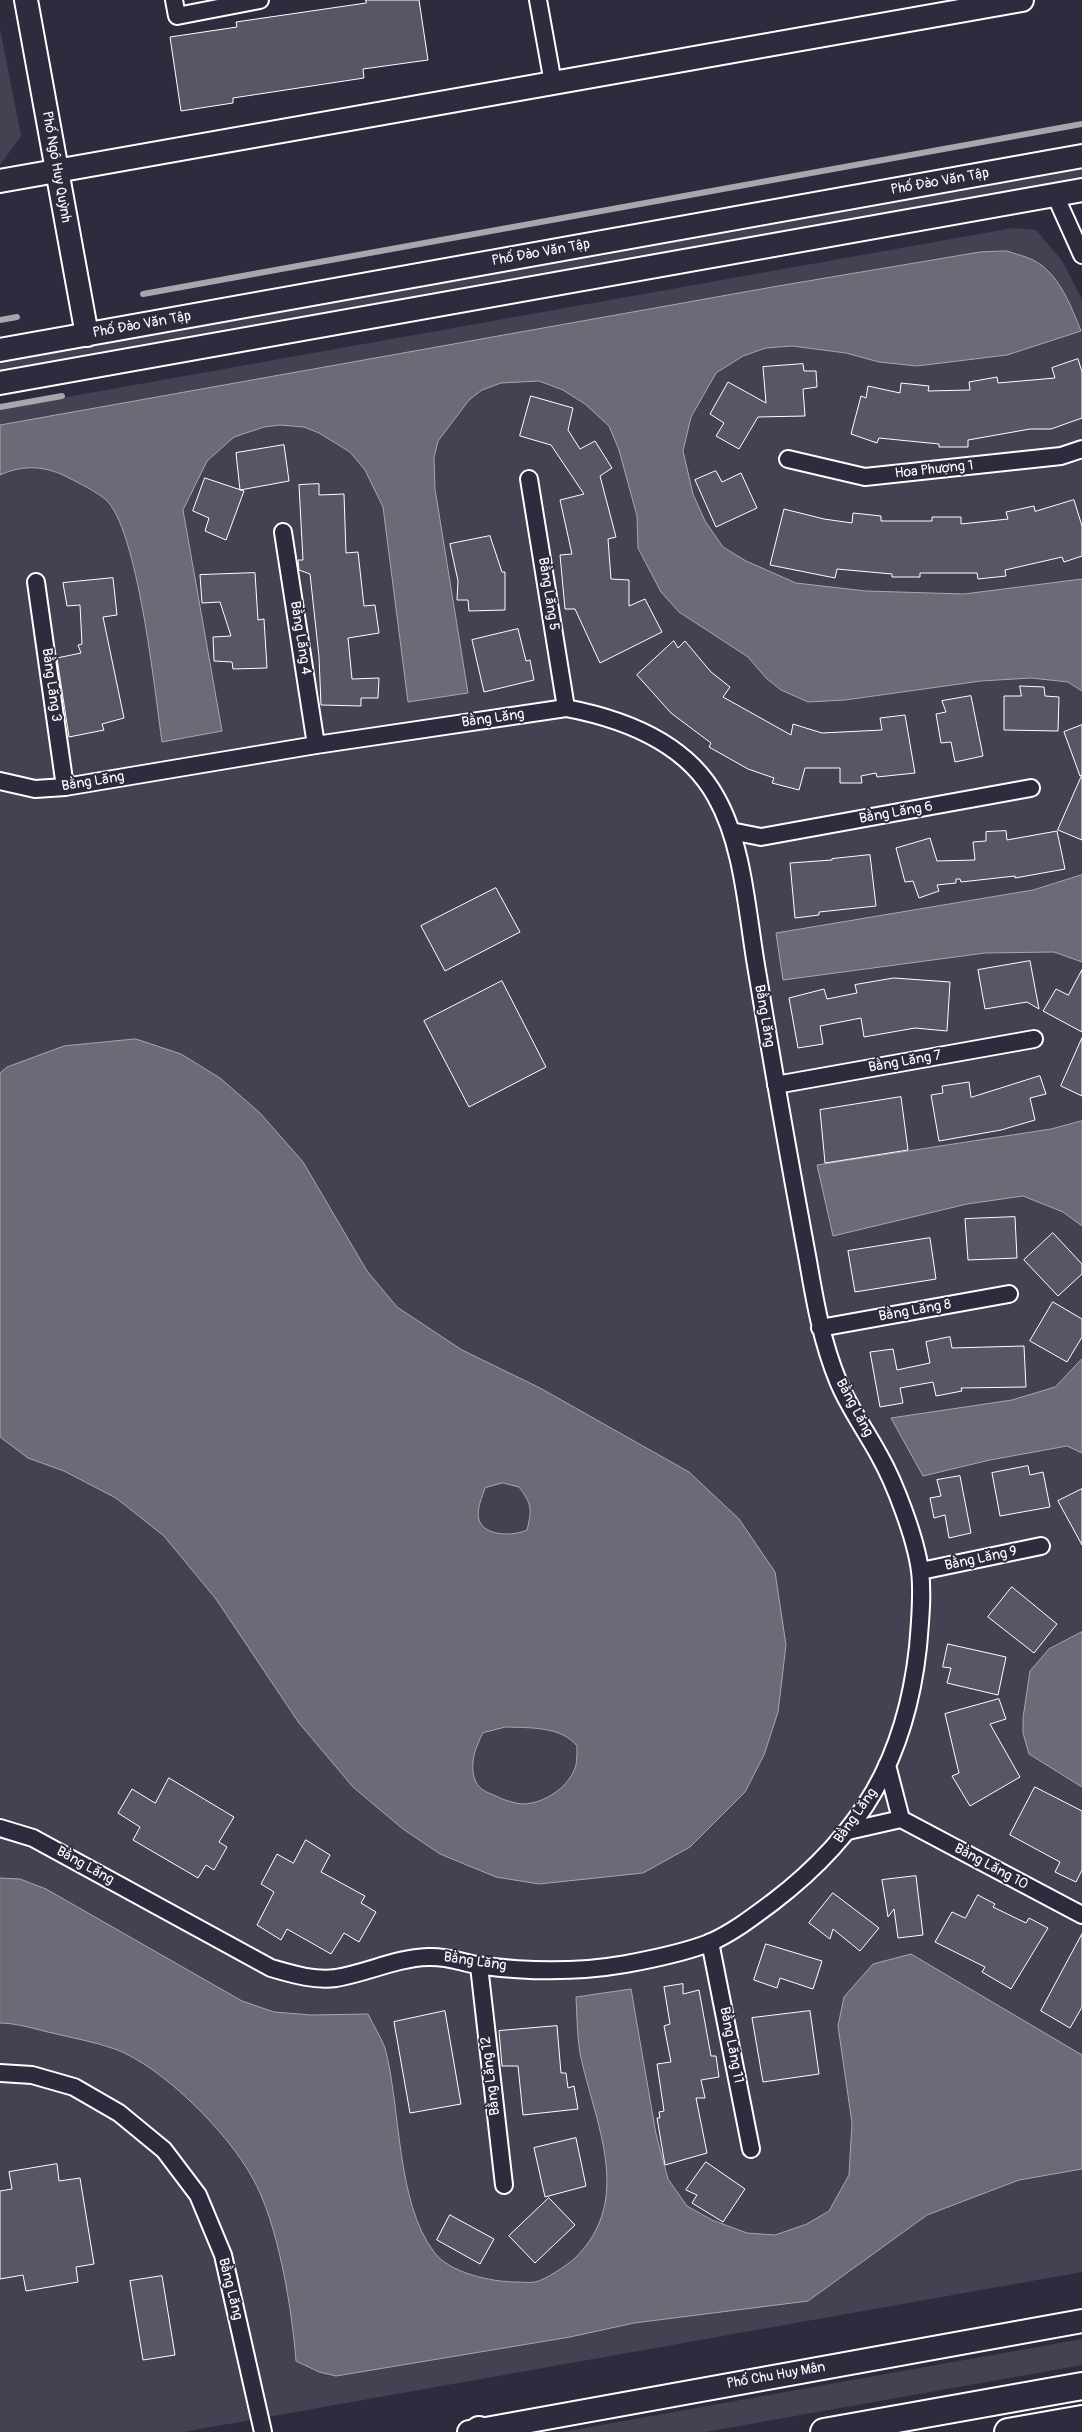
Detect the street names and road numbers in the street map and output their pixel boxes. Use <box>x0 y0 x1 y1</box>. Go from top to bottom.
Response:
street label: Phố Ngô Huy Quỳnh <box>38 110 74 224</box>
street label: Phố Đào Văn Tập <box>890 165 990 199</box>
street label: Phố Đào Văn Tập <box>491 236 591 270</box>
street label: Phố Đào Văn Tập <box>92 308 192 342</box>
street label: Hoa Phượng 1 <box>894 458 974 482</box>
street label: Bằng Lăng 5 <box>534 556 562 632</box>
street label: Bằng Lăng 4 <box>286 600 314 676</box>
street label: Bằng Lăng 3 <box>38 647 64 723</box>
street label: Bằng Lăng <box>461 706 525 732</box>
street label: Bằng Lăng <box>60 769 126 795</box>
street label: Bằng Lăng 6 <box>858 798 934 828</box>
street label: Bằng Lăng <box>750 983 778 1049</box>
street label: Bằng Lăng 7 <box>867 1047 943 1077</box>
street label: Bằng Lăng 8 <box>877 1296 953 1326</box>
street label: Bằng Lăng <box>832 1376 876 1440</box>
street label: Bằng Lăng 9 <box>943 1543 1019 1575</box>
street label: Bằng Lăng <box>831 1785 881 1847</box>
street label: Bằng Lăng 10 <box>951 1840 1031 1894</box>
street label: Bằng Lăng <box>53 1843 117 1889</box>
street label: Bằng Lăng <box>443 1949 507 1975</box>
street label: Bằng Lăng 11 <box>715 2005 747 2085</box>
street label: Bằng Lăng 12 <box>478 2035 504 2117</box>
street label: Bằng Lăng <box>214 2256 246 2322</box>
street label: Phố Chu Huy Mân <box>725 2359 827 2393</box>

